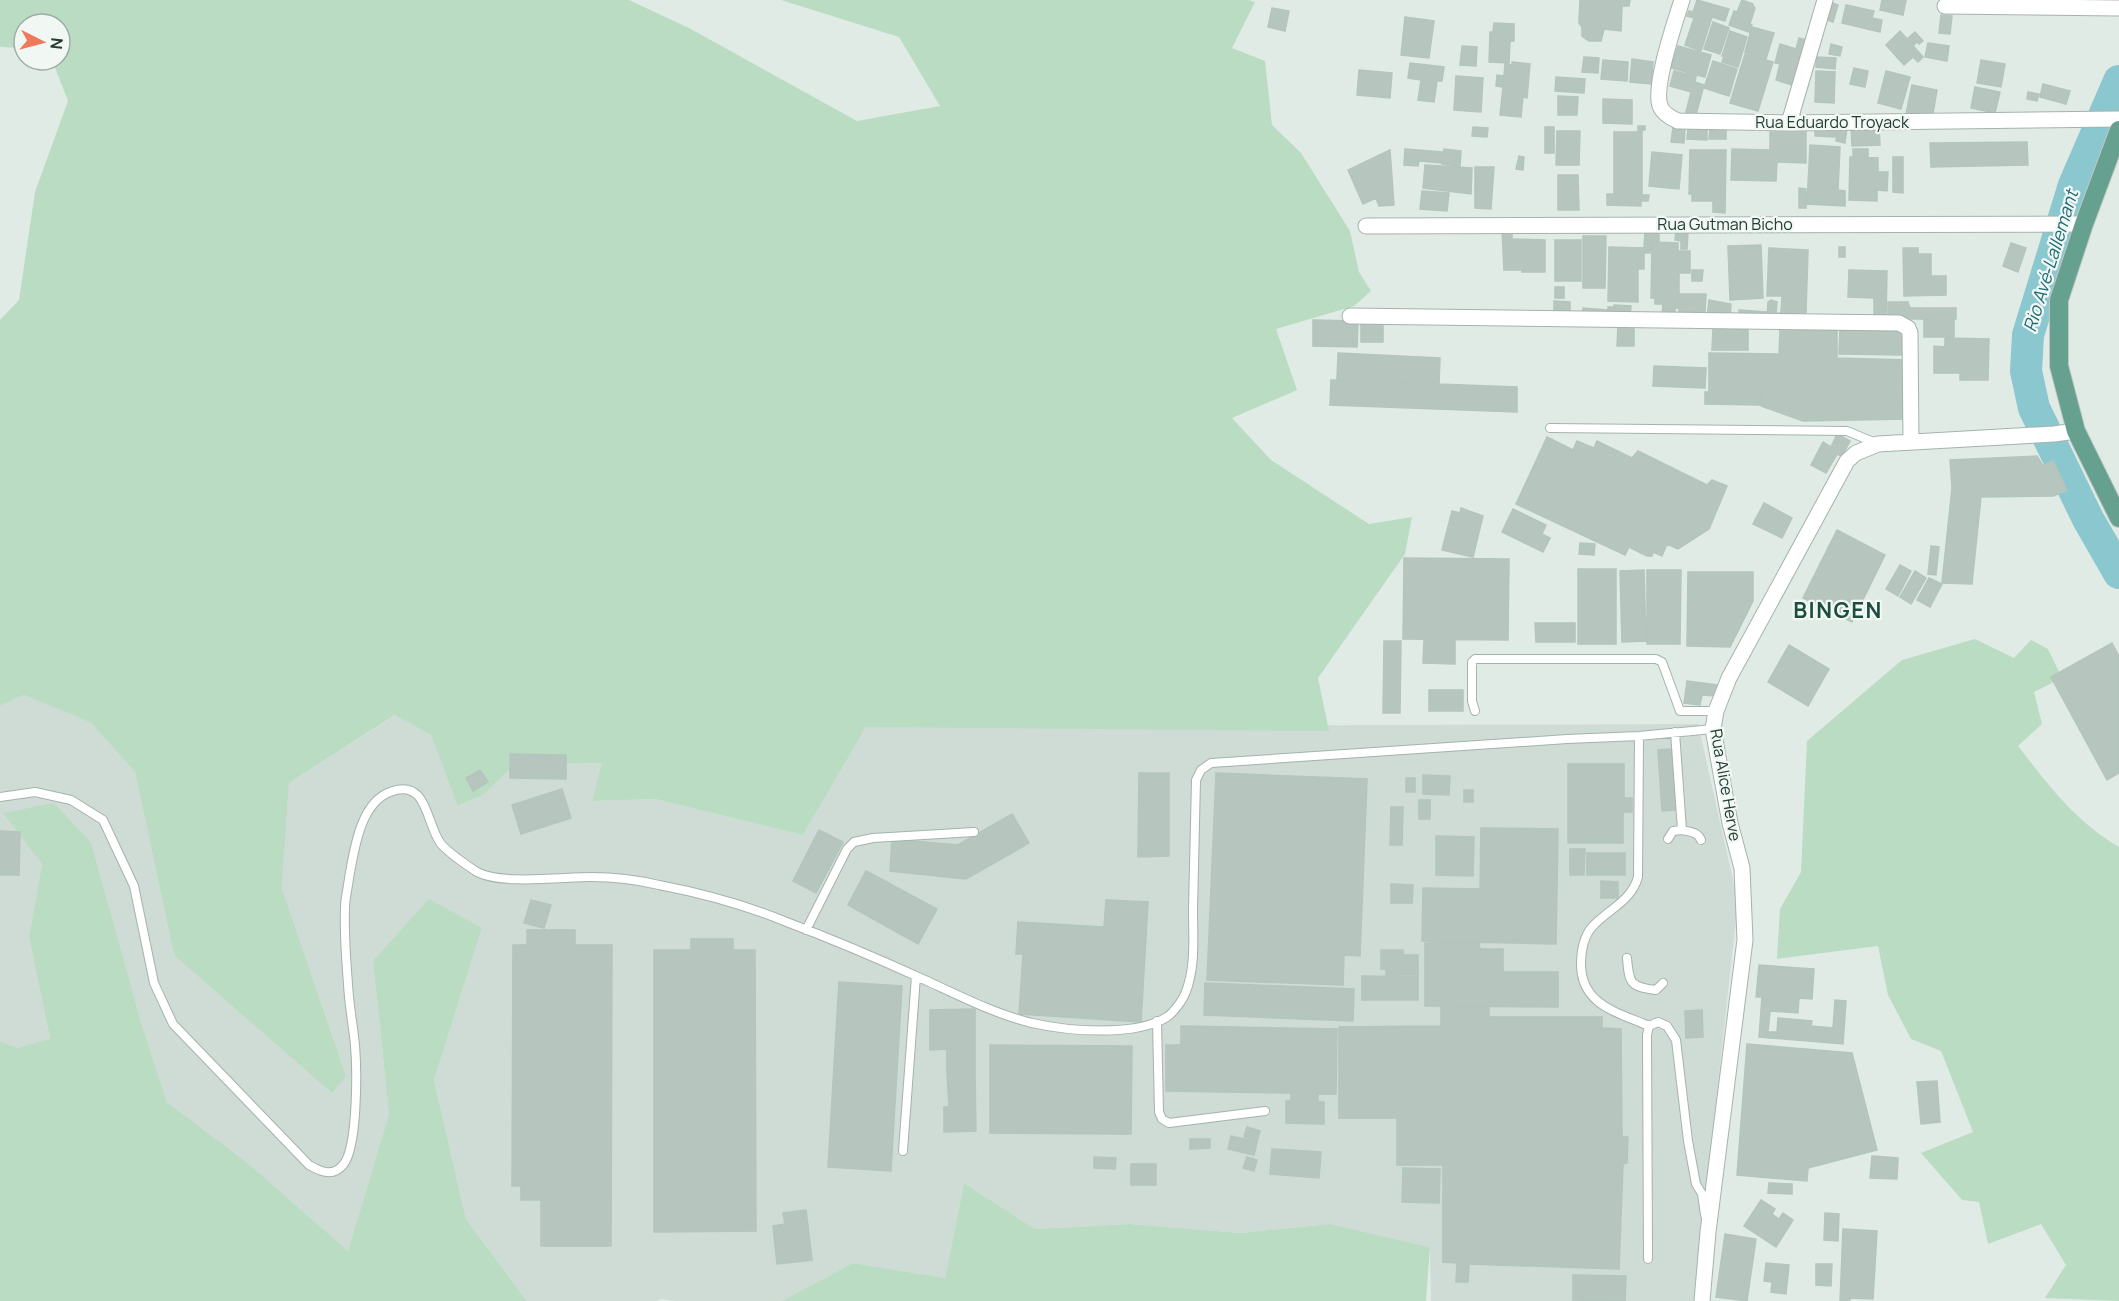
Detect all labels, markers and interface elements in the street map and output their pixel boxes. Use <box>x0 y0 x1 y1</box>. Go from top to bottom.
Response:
north arrow <box>12 12 72 72</box>
text: N <box>45 37 68 50</box>
street label: Rua Eduardo Troyack <box>1755 111 1910 133</box>
water label: Rio Avé‐Lallemant <box>2017 185 2084 335</box>
street label: Rua Gutman Bicho <box>1657 213 1793 235</box>
district label: BINGEN <box>1793 595 1883 625</box>
street label: Rua Alice Herve <box>1705 727 1747 843</box>

